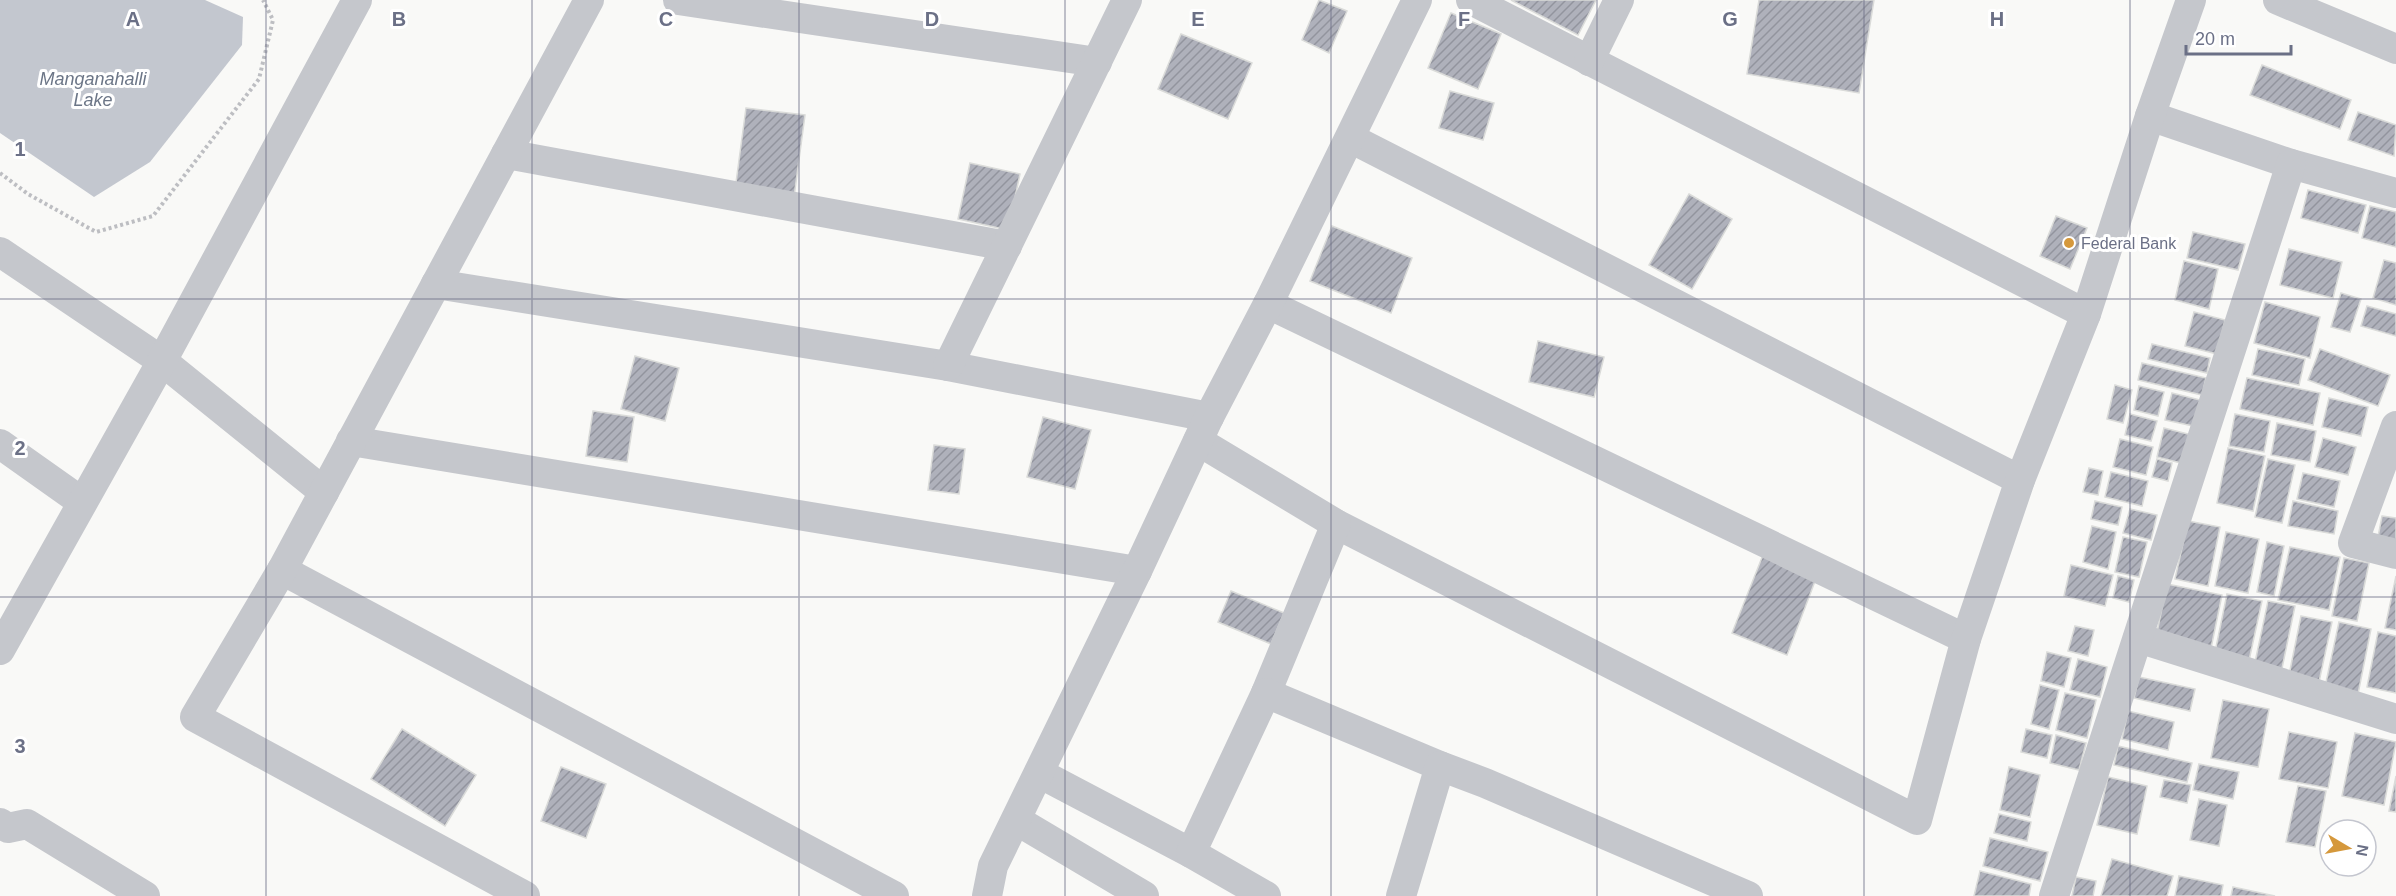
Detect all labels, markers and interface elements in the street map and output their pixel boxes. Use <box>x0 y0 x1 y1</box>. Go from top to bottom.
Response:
text: A <box>126 8 140 30</box>
text: B <box>392 8 406 30</box>
text: C <box>659 8 673 30</box>
text: D <box>925 8 939 30</box>
text: E <box>1191 8 1205 30</box>
text: F <box>1458 8 1470 30</box>
text: G <box>1722 8 1738 30</box>
text: H <box>1990 8 2004 30</box>
scale bar <box>2186 18 2291 56</box>
text: 20 m <box>2195 29 2235 49</box>
water label: Manganahalli Lake <box>39 69 148 110</box>
text: 1 <box>14 138 26 160</box>
place label: Federal Bank <box>2081 235 2177 252</box>
marker: Federal Bank <box>2062 236 2076 250</box>
text: 2 <box>14 437 26 459</box>
text: 3 <box>14 735 26 757</box>
north arrow <box>2318 818 2378 878</box>
text: N <box>2353 843 2372 858</box>

